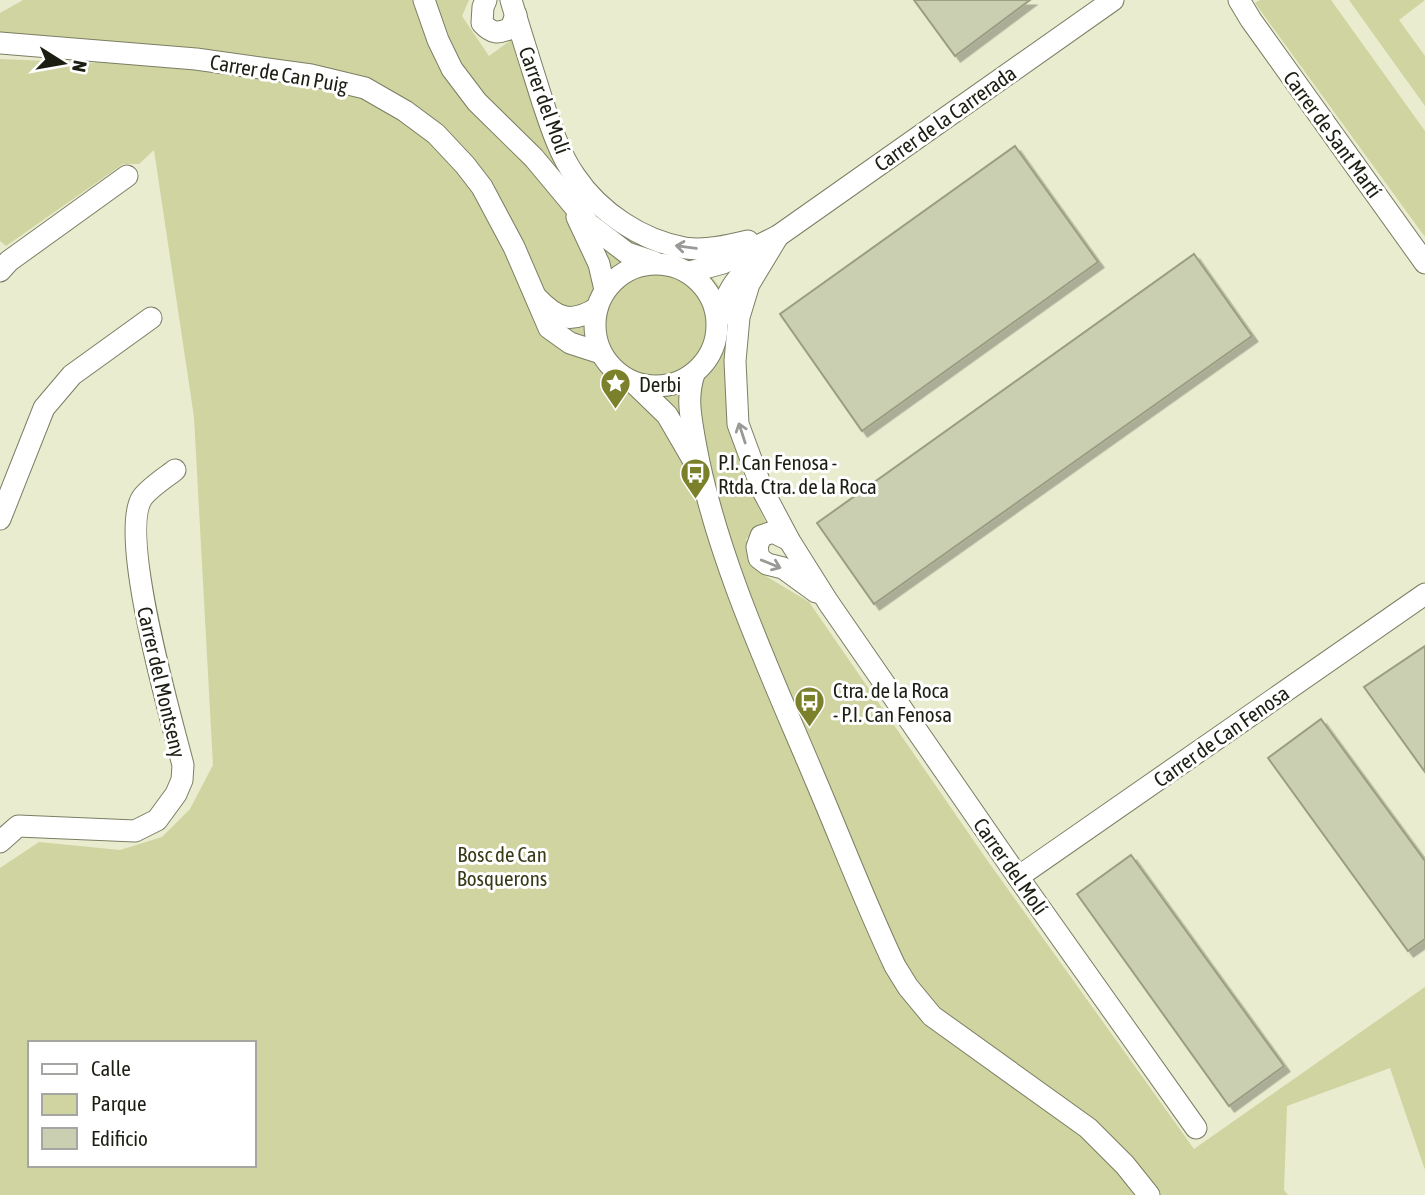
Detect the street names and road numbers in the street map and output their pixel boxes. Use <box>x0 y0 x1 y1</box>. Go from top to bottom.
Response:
street label: Carrer del Molí <box>514 43 576 157</box>
street label: Carrer de Can Puig <box>208 49 350 97</box>
street label: Carrer de la Carrerada <box>870 60 1020 176</box>
street label: Carrer de Sant Martí <box>1279 66 1387 202</box>
street label: Carrer del Montseny <box>133 604 191 760</box>
street label: Carrer de Can Fenosa <box>1149 680 1293 792</box>
street label: Carrer del Molí <box>969 813 1053 919</box>

